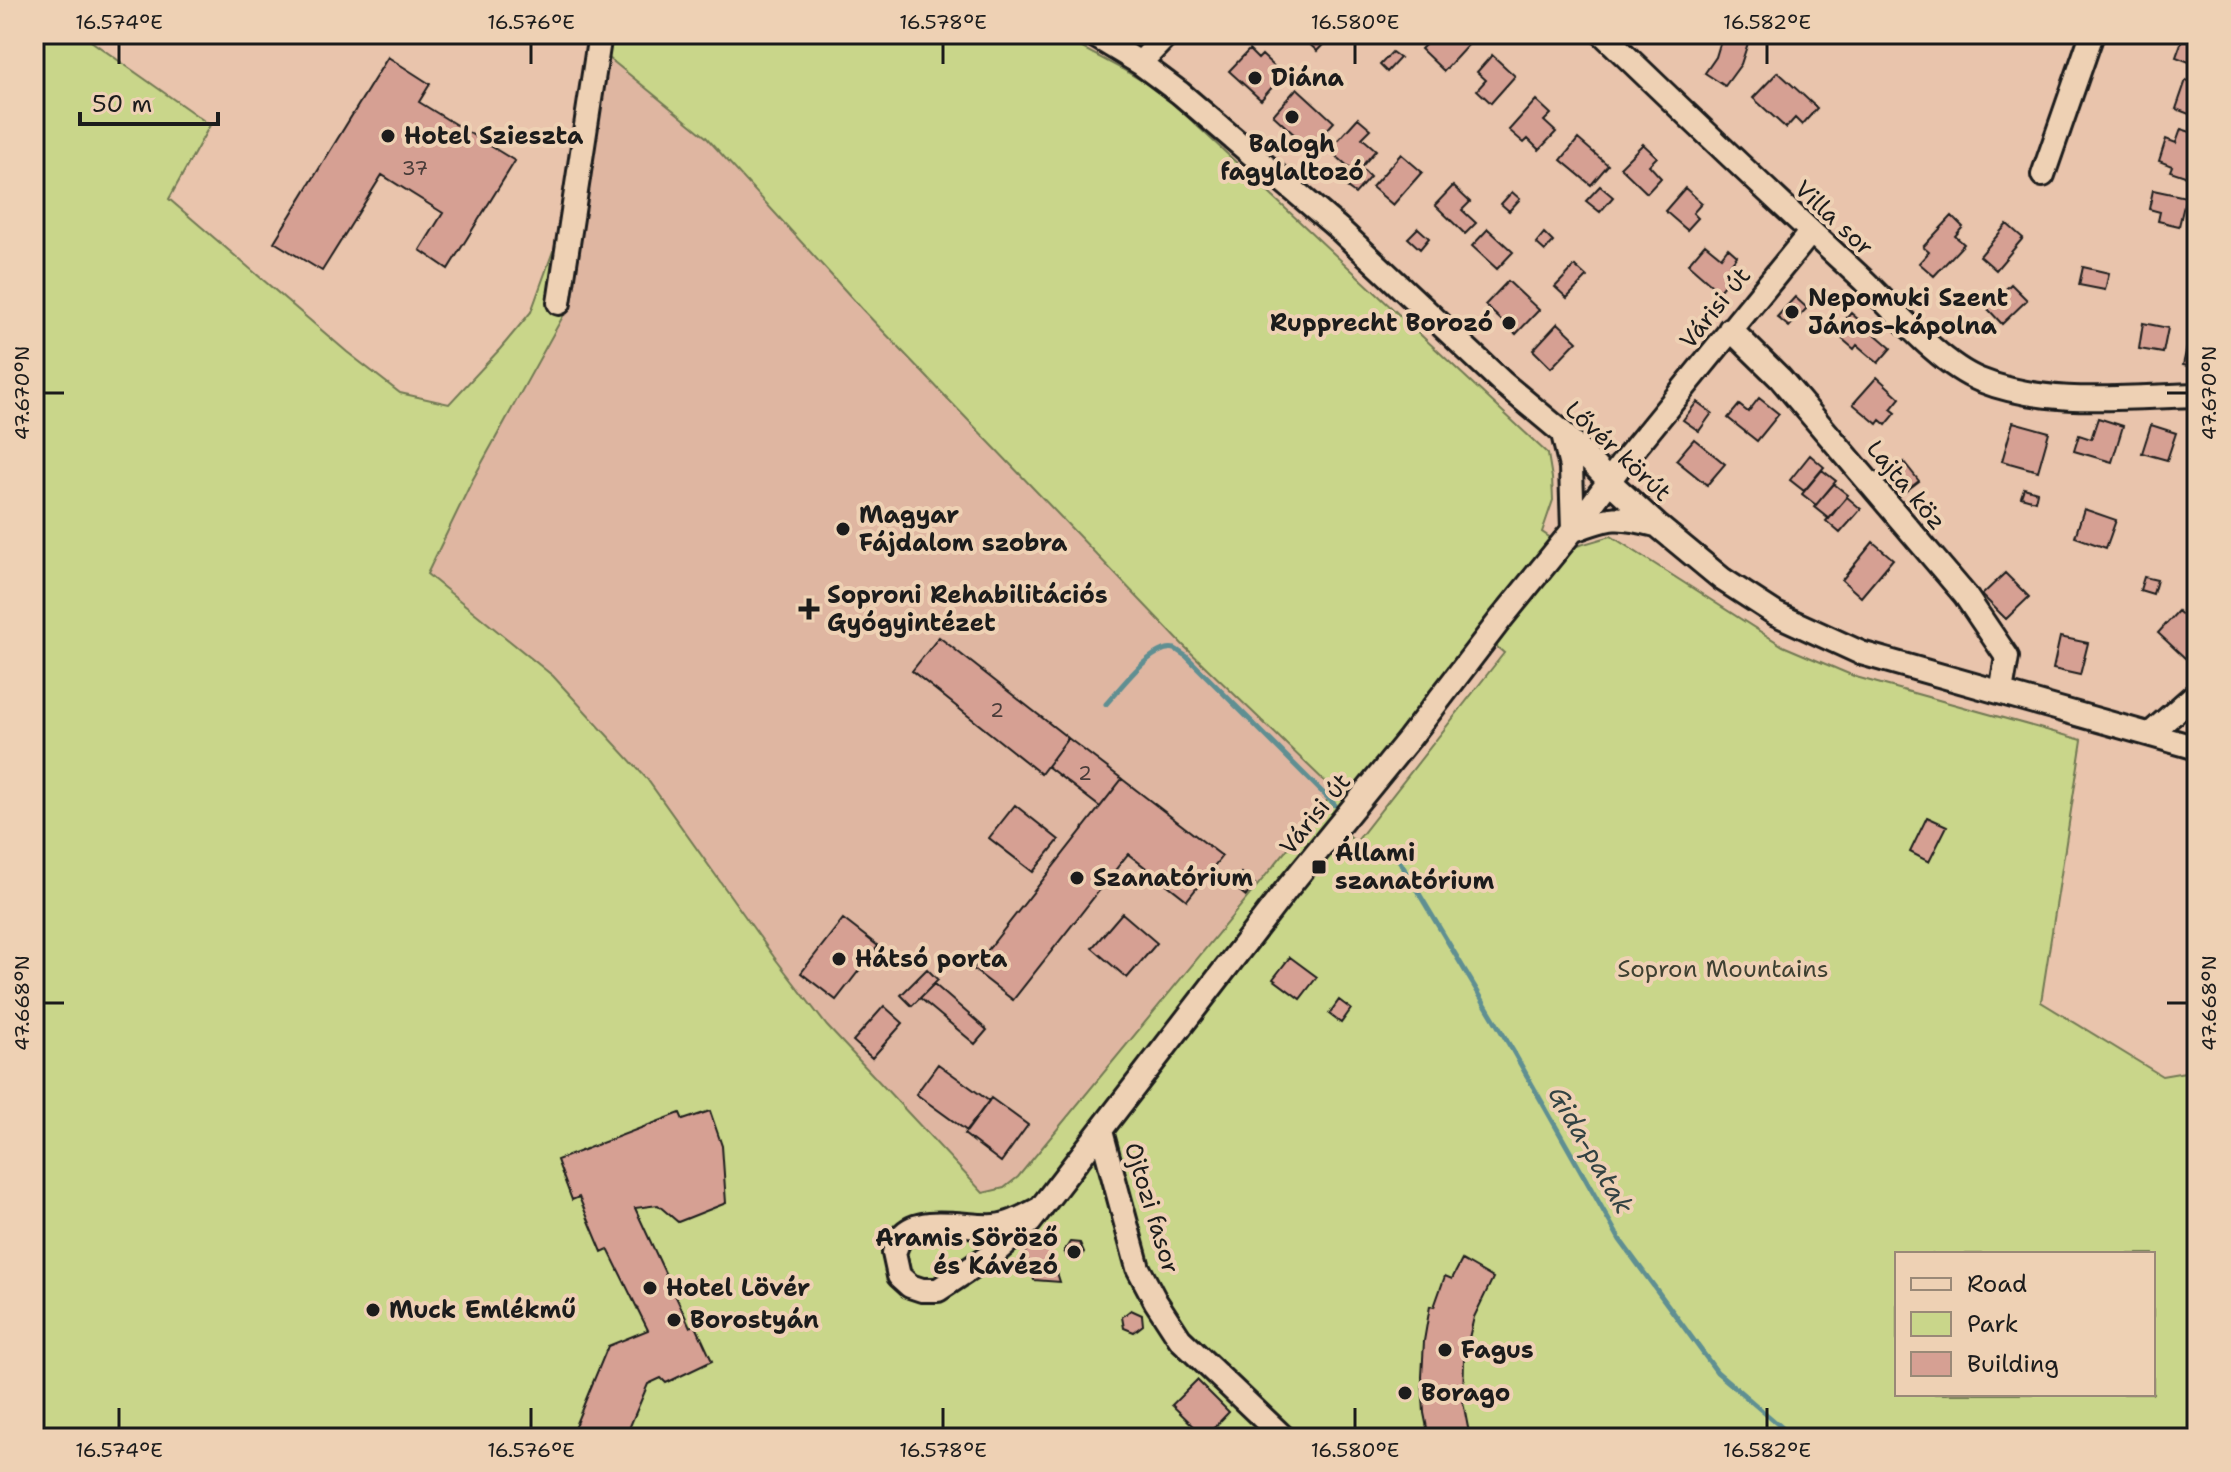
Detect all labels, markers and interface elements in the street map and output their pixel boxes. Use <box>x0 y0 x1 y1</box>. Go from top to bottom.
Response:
text: 16.574°E <box>75 9 163 35</box>
text: 16.576°E <box>487 9 575 35</box>
text: 16.578°E <box>899 9 987 35</box>
text: 16.580°E <box>1311 9 1399 35</box>
text: 16.582°E <box>1723 9 1811 35</box>
place label: Diána <box>1271 62 1345 94</box>
marker: Diána <box>1246 69 1264 87</box>
scale bar <box>80 76 218 126</box>
text: 50 m <box>92 88 152 120</box>
marker: Balogh fagylaltozó <box>1283 108 1301 126</box>
place label: Hotel Szieszta <box>404 120 584 152</box>
marker: Hotel Szieszta <box>379 127 397 145</box>
place label: Balogh fagylaltozó <box>1220 128 1364 188</box>
house number: 37 <box>402 155 428 181</box>
street label: Villa sor <box>1787 173 1881 263</box>
street label: Várisi út <box>1672 261 1758 355</box>
place label: Nepomuki Szent János-kápolna <box>1808 282 2008 342</box>
marker: Nepomuki Szent János-kápolna <box>1783 303 1801 321</box>
place label: Rupprecht Borozó <box>1270 307 1493 339</box>
marker: Rupprecht Borozó <box>1500 314 1518 332</box>
text: 47.670°N <box>9 346 35 440</box>
text: 47.670°N <box>2196 346 2222 440</box>
street label: Lővér körút <box>1558 394 1678 508</box>
street label: Lajta köz <box>1859 433 1953 537</box>
place label: Magyar Fájdalom szobra <box>859 499 1068 559</box>
marker: Magyar Fájdalom szobra <box>834 520 852 538</box>
place label: Soproni Rehabilitációs Gyógyintézet <box>827 579 1108 639</box>
marker: Soproni Rehabilitációs Gyógyintézet <box>798 598 820 620</box>
house number: 2 <box>990 697 1004 723</box>
house number: 2 <box>1078 760 1092 786</box>
street label: Várisi út <box>1272 767 1358 861</box>
place label: Állami szanatórium <box>1335 835 1494 897</box>
marker: Állami szanatórium <box>1310 858 1328 876</box>
place label: Szanatórium <box>1093 862 1253 894</box>
marker: Szanatórium <box>1068 869 1086 887</box>
place label: Hátsó porta <box>855 943 1008 975</box>
marker: Hátsó porta <box>830 950 848 968</box>
park label: Sopron Mountains <box>1617 953 1829 985</box>
text: 47.668°N <box>9 955 35 1051</box>
text: 47.668°N <box>2196 955 2222 1051</box>
water label: Gida-patak <box>1541 1079 1642 1220</box>
street label: Ojtozi fasor <box>1117 1139 1187 1277</box>
place label: Aramis Söröző és Kávézó <box>875 1222 1058 1282</box>
marker: Aramis Söröző és Kávézó <box>1065 1243 1083 1261</box>
legend <box>1895 1252 2155 1396</box>
text: Road <box>1967 1268 2027 1300</box>
place label: Hotel Lövér <box>666 1272 810 1304</box>
marker: Hotel Lövér <box>641 1279 659 1297</box>
place label: Muck Emlékmű <box>389 1294 576 1326</box>
marker: Muck Emlékmű <box>364 1301 382 1319</box>
place label: Borostyán <box>690 1304 819 1336</box>
text: Park <box>1967 1308 2019 1340</box>
marker: Borostyán <box>665 1311 683 1329</box>
place label: Fagus <box>1461 1334 1534 1366</box>
marker: Fagus <box>1436 1341 1454 1359</box>
text: Building <box>1967 1348 2059 1380</box>
place label: Borago <box>1421 1377 1510 1409</box>
marker: Borago <box>1396 1384 1414 1402</box>
text: 16.574°E <box>75 1437 163 1463</box>
text: 16.576°E <box>487 1437 575 1463</box>
text: 16.578°E <box>899 1437 987 1463</box>
text: 16.580°E <box>1311 1437 1399 1463</box>
text: 16.582°E <box>1723 1437 1811 1463</box>

